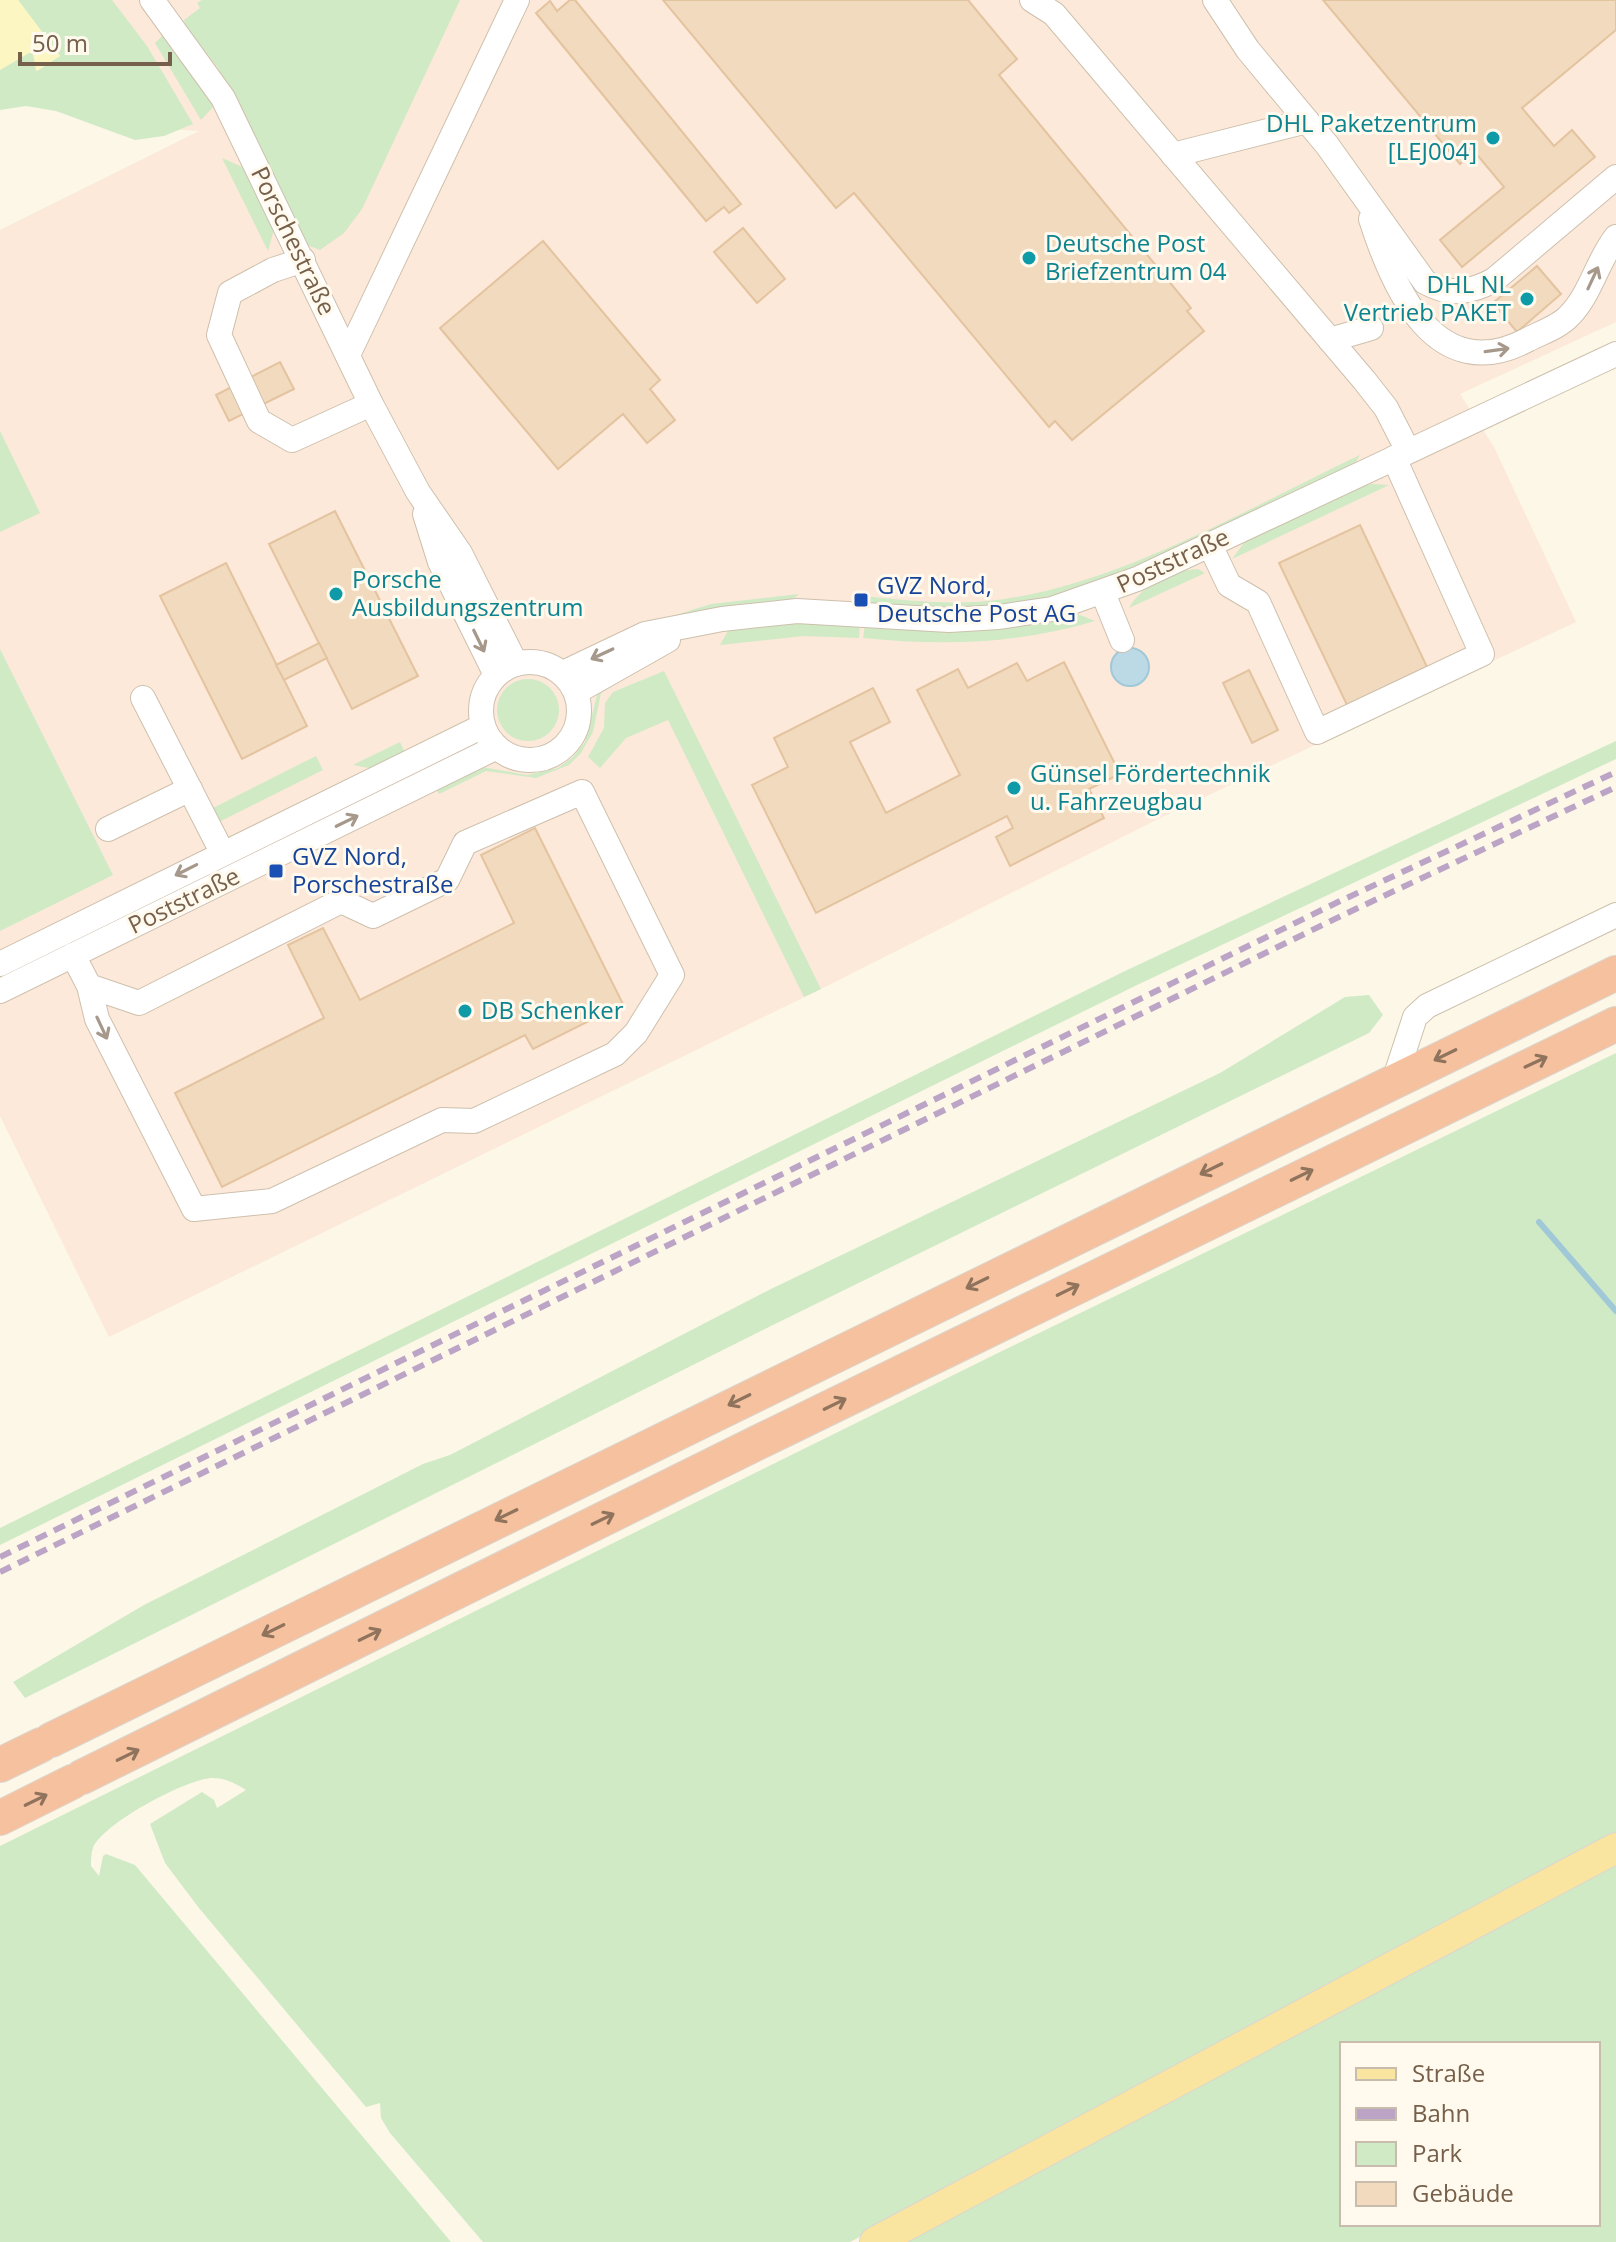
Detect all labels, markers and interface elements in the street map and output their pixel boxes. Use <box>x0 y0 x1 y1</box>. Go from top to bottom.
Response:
scale bar <box>20 16 170 66</box>
text: 50 m <box>32 26 88 59</box>
place label: DHL Paketzentrum [LEJ004] <box>1266 106 1477 167</box>
marker: DHL Paketzentrum [LEJ004] <box>1484 129 1502 147</box>
street label: Porschestraße <box>244 161 345 320</box>
place label: Deutsche Post Briefzentrum 04 <box>1045 226 1227 287</box>
marker: Deutsche Post Briefzentrum 04 <box>1020 249 1038 267</box>
one-way arrow <box>1586 266 1601 291</box>
place label: DHL NL Vertrieb PAKET <box>1344 267 1511 328</box>
marker: DHL NL Vertrieb PAKET <box>1518 290 1536 308</box>
one-way arrow <box>1483 342 1509 357</box>
street label: Poststraße <box>1111 519 1234 600</box>
place label: Porsche Ausbildungszentrum <box>352 562 583 623</box>
place label: GVZ Nord, Deutsche Post AG <box>877 568 1076 629</box>
marker: Porsche Ausbildungszentrum <box>327 585 345 603</box>
marker: GVZ Nord, Deutsche Post AG <box>852 591 870 609</box>
one-way arrow <box>472 629 488 653</box>
one-way arrow <box>590 647 614 662</box>
place label: Günsel Fördertechnik u. Fahrzeugbau <box>1030 756 1271 817</box>
marker: Günsel Fördertechnik u. Fahrzeugbau <box>1005 779 1023 797</box>
one-way arrow <box>334 813 358 828</box>
place label: GVZ Nord, Porschestraße <box>292 839 453 900</box>
street label: Poststraße <box>122 858 245 941</box>
marker: GVZ Nord, Porschestraße <box>267 862 285 880</box>
one-way arrow <box>175 863 199 878</box>
place label: DB Schenker <box>481 993 624 1026</box>
marker: DB Schenker <box>456 1002 474 1020</box>
one-way arrow <box>95 1016 110 1040</box>
one-way arrow <box>1433 1048 1457 1063</box>
one-way arrow <box>1523 1054 1547 1069</box>
one-way arrow <box>1199 1161 1223 1177</box>
one-way arrow <box>1289 1167 1313 1183</box>
one-way arrow <box>966 1276 990 1291</box>
one-way arrow <box>1056 1282 1080 1297</box>
one-way arrow <box>728 1393 752 1408</box>
one-way arrow <box>823 1396 847 1411</box>
one-way arrow <box>495 1508 518 1523</box>
one-way arrow <box>590 1511 614 1526</box>
one-way arrow <box>261 1623 285 1638</box>
one-way arrow <box>357 1626 381 1642</box>
one-way arrow <box>116 1746 140 1762</box>
one-way arrow <box>24 1792 48 1807</box>
legend <box>1340 2042 1600 2226</box>
text: Straße <box>1412 2056 1485 2089</box>
text: Bahn <box>1412 2096 1470 2129</box>
text: Park <box>1412 2136 1463 2169</box>
text: Gebäude <box>1412 2176 1514 2209</box>

